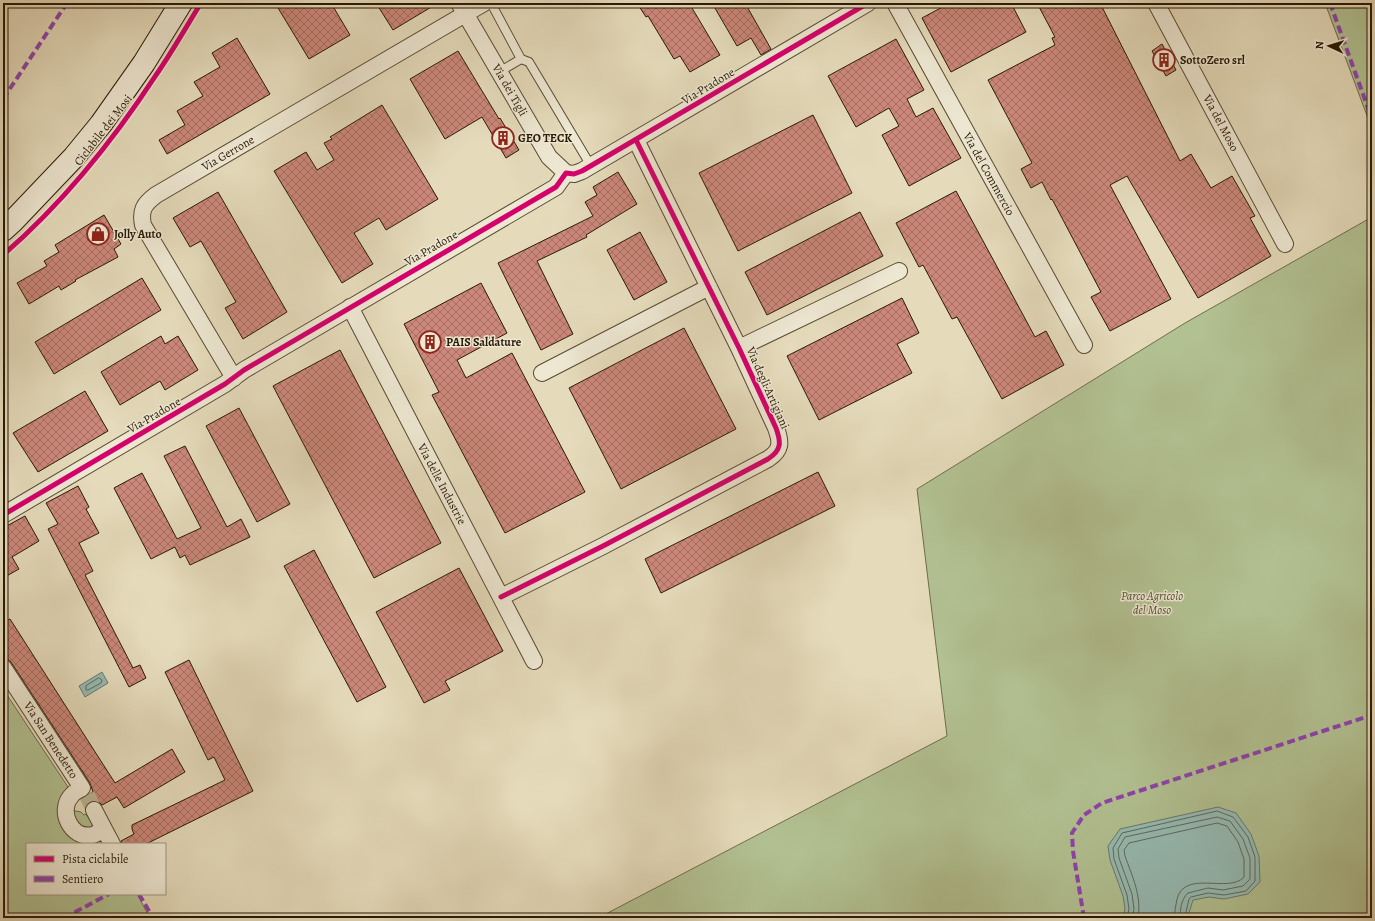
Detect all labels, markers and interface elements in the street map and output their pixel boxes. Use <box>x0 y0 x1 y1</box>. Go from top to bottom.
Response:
north arrow <box>1309 26 1349 66</box>
text: N <box>1312 41 1327 50</box>
building icon: SottoZero srl <box>1151 47 1177 73</box>
place label: SottoZero srl <box>1180 52 1246 68</box>
street label: Via dei Tigli <box>488 60 531 119</box>
street label: Via Pradone <box>678 64 737 109</box>
street label: Ciclabile dei Mosi <box>70 91 136 169</box>
street label: Via del Moso <box>1199 91 1243 154</box>
building icon: GEO TECK <box>490 125 516 151</box>
street label: Via del Commercio <box>959 129 1019 218</box>
place label: GEO TECK <box>518 130 572 146</box>
street label: Via Gerrone <box>198 131 257 175</box>
shop icon: Jolly Auto <box>85 221 111 247</box>
place label: Jolly Auto <box>114 226 162 242</box>
street label: Via Pradone <box>401 226 461 270</box>
building icon: PAIS Saldature <box>417 329 443 355</box>
place label: PAIS Saldature <box>446 334 522 350</box>
street label: Via degli Artigiani <box>742 344 793 432</box>
street label: Via Pradone <box>124 393 184 437</box>
street label: Via delle Industrie <box>413 440 470 527</box>
park label: Parco Agricolo del Moso <box>1121 588 1183 618</box>
street label: Via San Benedetto <box>20 698 82 782</box>
legend <box>26 843 166 895</box>
text: Pista ciclabile <box>62 851 129 867</box>
text: Sentiero <box>62 871 103 887</box>

